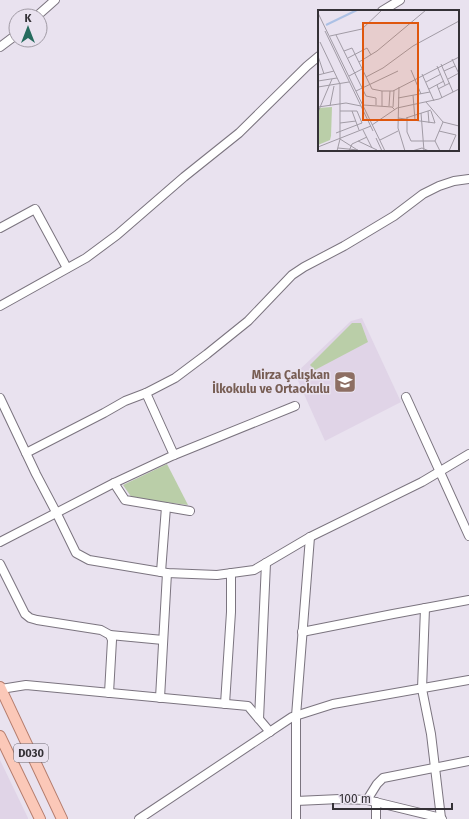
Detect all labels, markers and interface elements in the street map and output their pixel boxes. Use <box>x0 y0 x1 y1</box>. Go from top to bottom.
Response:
north arrow <box>8 8 48 48</box>
inset map <box>318 10 459 151</box>
text: K <box>25 12 33 25</box>
place label: Mirza Çalışkan İlkokulu ve Ortaokulu <box>212 368 330 396</box>
school or university icon: Mirza Çalışkan İlkokulu ve Ortaokulu <box>332 369 358 395</box>
road number: D030 <box>14 744 48 762</box>
scale bar <box>333 785 452 811</box>
text: 100 m <box>339 792 371 806</box>

